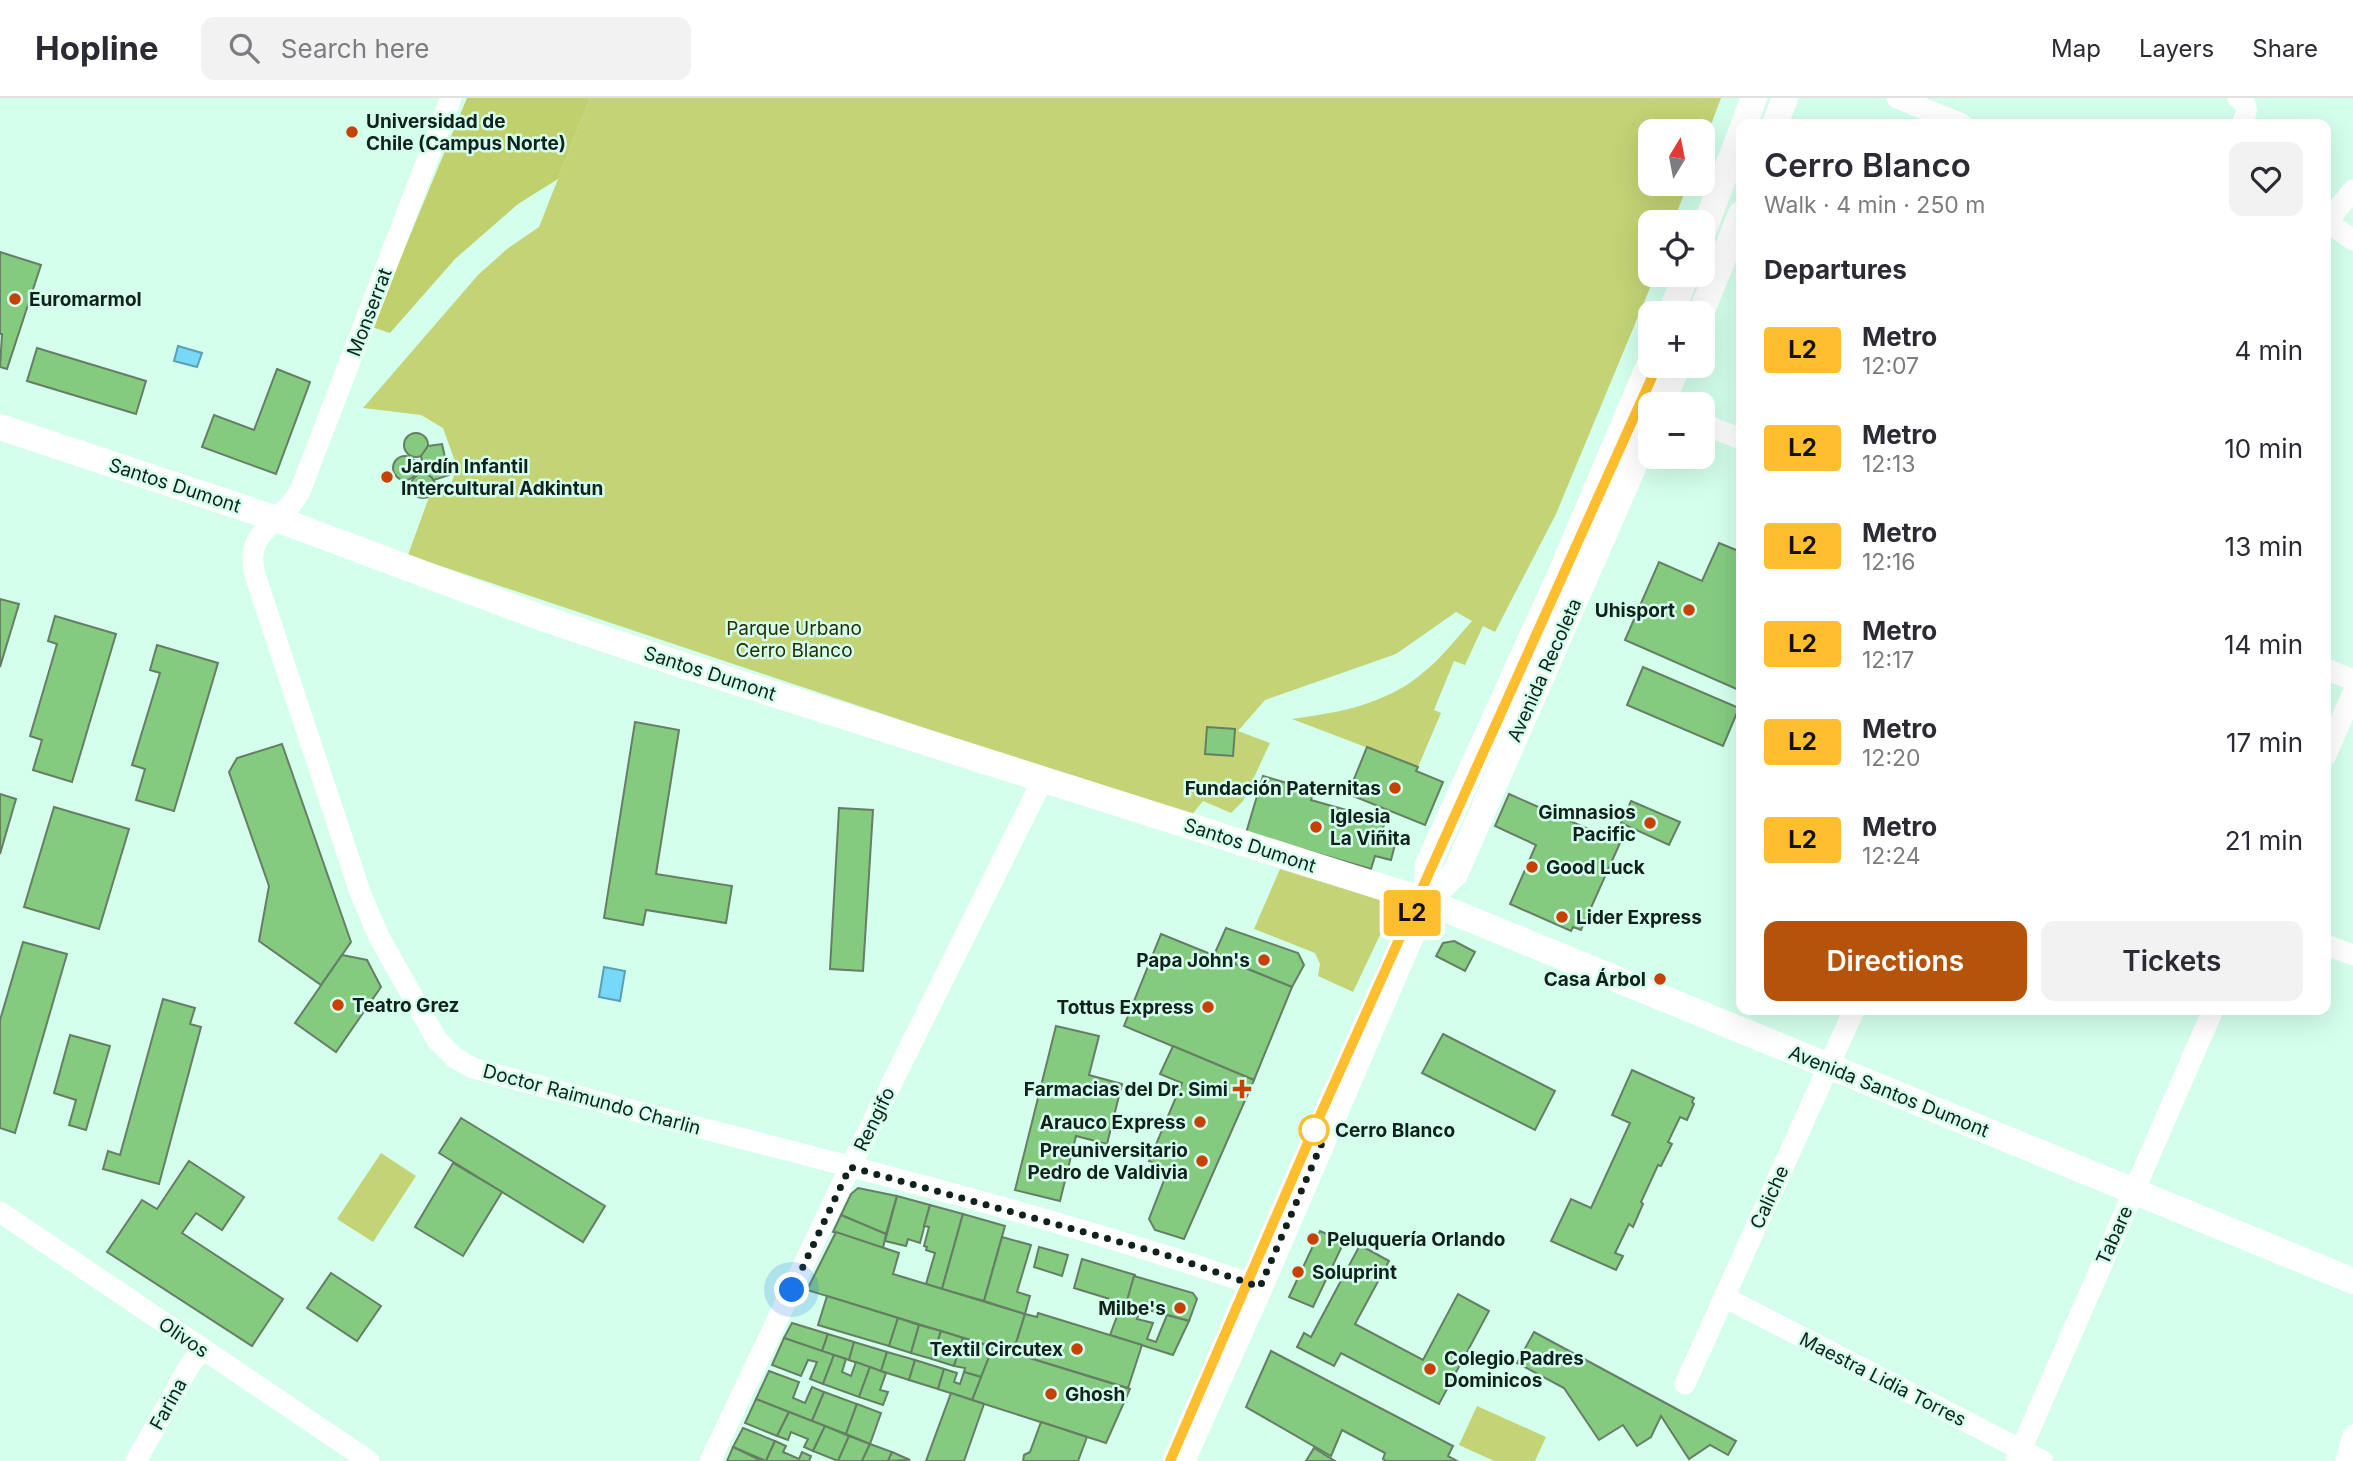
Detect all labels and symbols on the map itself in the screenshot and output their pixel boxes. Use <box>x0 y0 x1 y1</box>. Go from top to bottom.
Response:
place label: Universidad de Chile (Campus Norte) <box>366 110 566 155</box>
north arrow <box>1638 119 1715 196</box>
marker: Universidad de Chile (Campus Norte) <box>344 124 360 140</box>
street label: Monserrat <box>342 265 397 359</box>
place label: Euromarmol <box>29 288 142 311</box>
marker: Euromarmol <box>7 291 23 307</box>
street label: Santos Dumont <box>106 453 244 518</box>
place label: Jardín Infantil Intercultural Adkintun <box>401 455 603 500</box>
marker: Jardín Infantil Intercultural Adkintun <box>379 469 395 485</box>
street label: Avenida Recoleta <box>1503 595 1586 746</box>
place label: Uhisport <box>1595 599 1675 622</box>
marker: Uhisport <box>1681 602 1697 618</box>
park label: Parque Urbano Cerro Blanco <box>726 617 862 662</box>
street label: Santos Dumont <box>641 641 779 706</box>
place label: Fundación Paternitas <box>1185 777 1381 800</box>
marker: Fundación Paternitas <box>1387 780 1403 796</box>
place label: Gimnasios Pacific <box>1538 801 1636 846</box>
place label: Iglesia La Viñita <box>1330 805 1411 850</box>
street label: Santos Dumont <box>1181 813 1319 878</box>
marker: Gimnasios Pacific <box>1642 815 1658 831</box>
marker: Iglesia La Viñita <box>1308 819 1324 835</box>
place label: Good Luck <box>1546 856 1645 879</box>
marker: Good Luck <box>1524 859 1540 875</box>
line badge: L2 <box>1380 890 1444 936</box>
place label: Lider Express <box>1576 906 1702 929</box>
marker: Lider Express <box>1554 909 1570 925</box>
place label: Papa John's <box>1136 949 1250 972</box>
marker: Papa John's <box>1256 952 1272 968</box>
place label: Casa Árbol <box>1544 968 1646 991</box>
marker: Casa Árbol <box>1652 971 1668 987</box>
place label: Teatro Grez <box>352 994 459 1017</box>
place label: Tottus Express <box>1057 996 1194 1019</box>
marker: Teatro Grez <box>330 997 346 1013</box>
marker: Tottus Express <box>1200 999 1216 1015</box>
street label: Avenida Santos Dumont <box>1785 1041 1992 1142</box>
street label: Doctor Raimundo Charlin <box>481 1059 703 1140</box>
place label: Farmacias del Dr. Simi <box>1024 1078 1228 1101</box>
marker: Farmacias del Dr. Simi <box>1234 1081 1250 1097</box>
street label: Rengifo <box>849 1083 900 1155</box>
place label: Arauco Express <box>1040 1111 1186 1134</box>
marker: Arauco Express <box>1192 1114 1208 1130</box>
marker: Cerro Blanco <box>1299 1115 1329 1145</box>
place label: Cerro Blanco <box>1335 1119 1455 1142</box>
place label: Preuniversitario Pedro de Valdivia <box>1027 1139 1188 1184</box>
marker: Preuniversitario Pedro de Valdivia <box>1194 1153 1210 1169</box>
street label: Caliche <box>1745 1162 1794 1232</box>
street label: Tabare <box>2091 1202 2138 1268</box>
place label: Peluquería Orlando <box>1327 1228 1505 1251</box>
marker: Peluquería Orlando <box>1305 1231 1321 1247</box>
place label: Soluprint <box>1312 1261 1397 1284</box>
marker: Soluprint <box>1290 1264 1306 1280</box>
your location <box>774 1272 809 1307</box>
place label: Milbe's <box>1098 1297 1166 1320</box>
marker: Milbe's <box>1172 1300 1188 1316</box>
street label: Olivos <box>154 1312 213 1362</box>
street label: Maestra Lidia Torres <box>1796 1328 1970 1431</box>
place label: Textil Circutex <box>930 1338 1063 1361</box>
marker: Textil Circutex <box>1069 1341 1085 1357</box>
place label: Colegio Padres Dominicos <box>1444 1347 1584 1392</box>
marker: Colegio Padres Dominicos <box>1422 1361 1438 1377</box>
street label: Farina <box>145 1374 192 1434</box>
place label: Ghosh <box>1065 1383 1125 1406</box>
marker: Ghosh <box>1043 1386 1059 1402</box>

